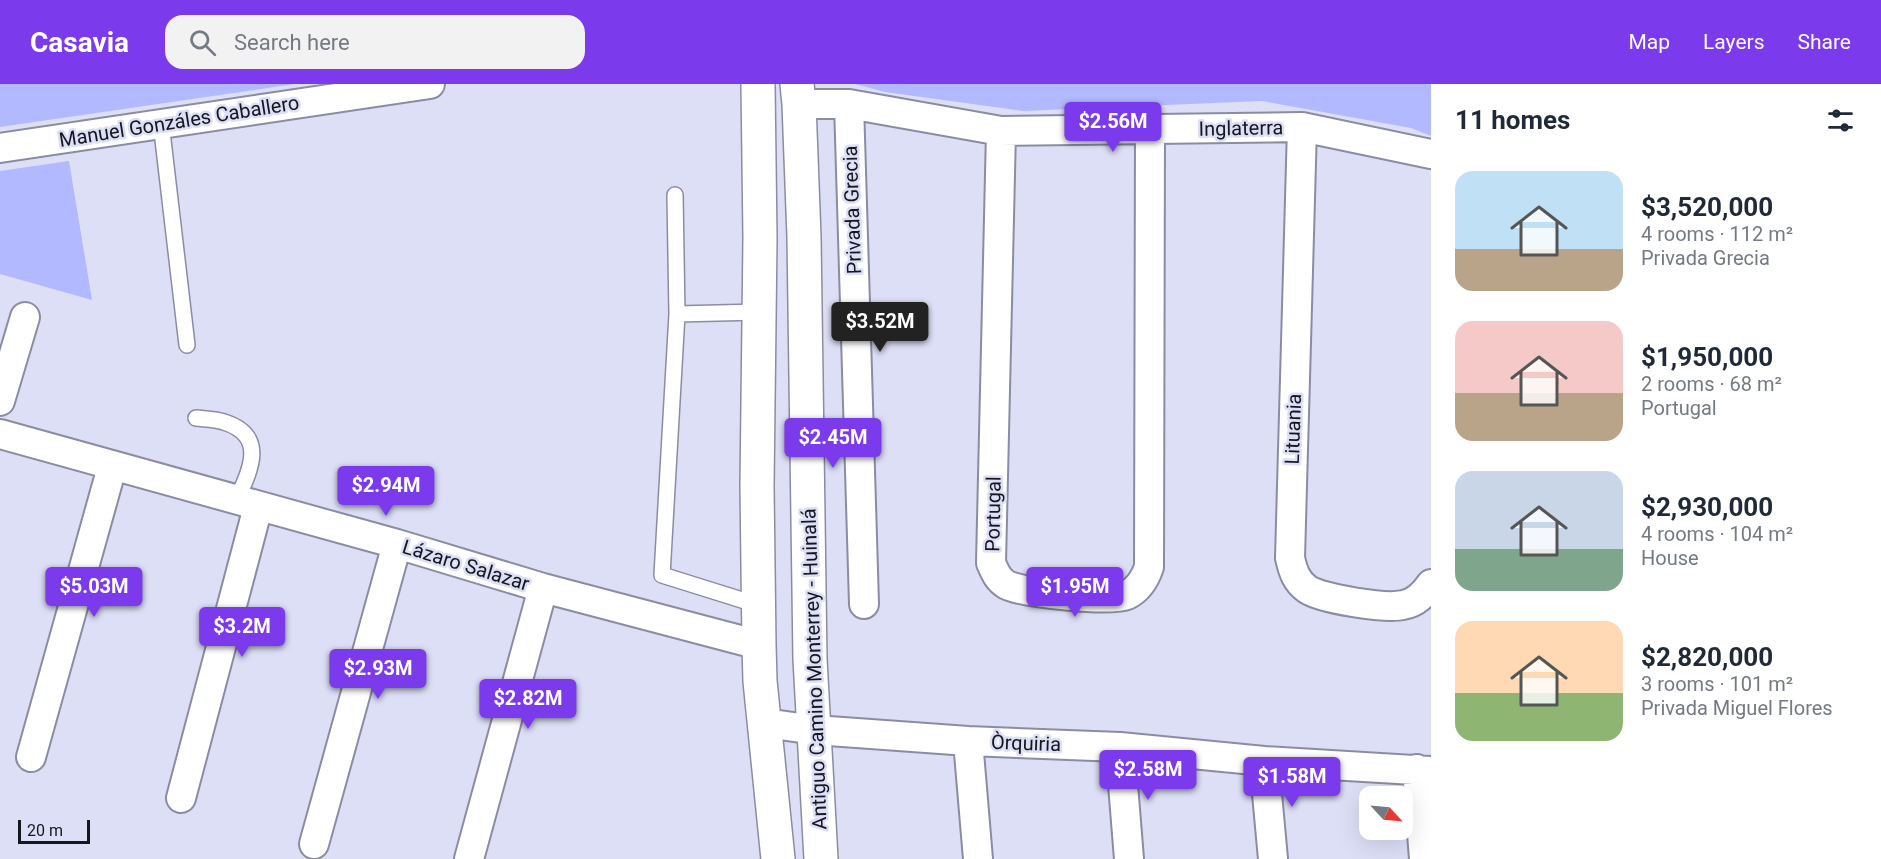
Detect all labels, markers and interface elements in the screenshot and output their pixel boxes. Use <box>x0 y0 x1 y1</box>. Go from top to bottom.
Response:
search box <box>165 15 585 69</box>
text: Casavia <box>30 26 129 59</box>
icon: search <box>186 26 219 59</box>
text: Search here <box>234 30 350 55</box>
text: Map <box>1628 30 1670 54</box>
text: Layers <box>1703 30 1764 54</box>
text: Share <box>1797 30 1851 54</box>
street label: Manuel Gonzáles Caballero <box>57 90 301 152</box>
pin: $2.56M <box>1064 102 1162 153</box>
icon: filters <box>1824 104 1857 137</box>
text: 11 homes <box>1455 105 1570 135</box>
text: $2.56M <box>1078 109 1148 133</box>
street label: Inglaterra <box>1198 115 1284 141</box>
street label: Privada Grecia <box>838 145 866 275</box>
text: $3,520,000 <box>1641 192 1773 222</box>
icon: home <box>1503 195 1575 267</box>
text: 4 rooms · 112 m² <box>1641 222 1793 246</box>
text: Privada Grecia <box>1641 246 1770 270</box>
pin: $3.52M <box>831 302 929 353</box>
text: $3.52M <box>845 309 915 333</box>
text: $1,950,000 <box>1641 342 1773 372</box>
icon: home <box>1503 345 1575 417</box>
text: 2 rooms · 68 m² <box>1641 372 1782 396</box>
street label: Lituania <box>1280 393 1306 465</box>
text: Portugal <box>1641 396 1717 420</box>
pin: $2.45M <box>784 418 882 469</box>
text: $2.45M <box>798 425 868 449</box>
pin: $2.94M <box>337 466 435 517</box>
text: $2.94M <box>351 473 421 497</box>
street label: Portugal <box>980 476 1006 552</box>
text: $2,930,000 <box>1641 492 1773 522</box>
icon: home <box>1503 495 1575 567</box>
street label: Antiguo Camino Monterrey - Huinalá <box>796 508 832 830</box>
text: 4 rooms · 104 m² <box>1641 522 1793 546</box>
street label: Lázaro Salazar <box>400 534 533 596</box>
text: House <box>1641 546 1699 570</box>
pin: $5.03M <box>45 567 143 618</box>
pin: $1.95M <box>1026 567 1124 618</box>
text: $5.03M <box>59 574 129 598</box>
text: $1.95M <box>1040 574 1110 598</box>
pin: $3.2M <box>200 607 284 658</box>
text: $3.2M <box>213 614 271 638</box>
text: $2,820,000 <box>1641 642 1773 672</box>
icon: home <box>1503 645 1575 717</box>
pin: $2.93M <box>329 649 427 700</box>
text: $2.93M <box>343 656 413 680</box>
text: 3 rooms · 101 m² <box>1641 672 1793 696</box>
pin: $2.82M <box>479 679 577 730</box>
text: $2.82M <box>493 686 563 710</box>
text: Privada Miguel Flores <box>1641 696 1833 720</box>
street label: Òrquiria <box>991 730 1061 756</box>
pin: $2.58M <box>1099 750 1197 801</box>
text: $2.58M <box>1113 757 1183 781</box>
pin: $1.58M <box>1243 757 1341 808</box>
text: $1.58M <box>1257 764 1327 788</box>
north arrow <box>1359 786 1413 840</box>
map controls <box>1359 786 1413 840</box>
scale bar <box>18 817 90 844</box>
text: 20 m <box>27 821 63 840</box>

